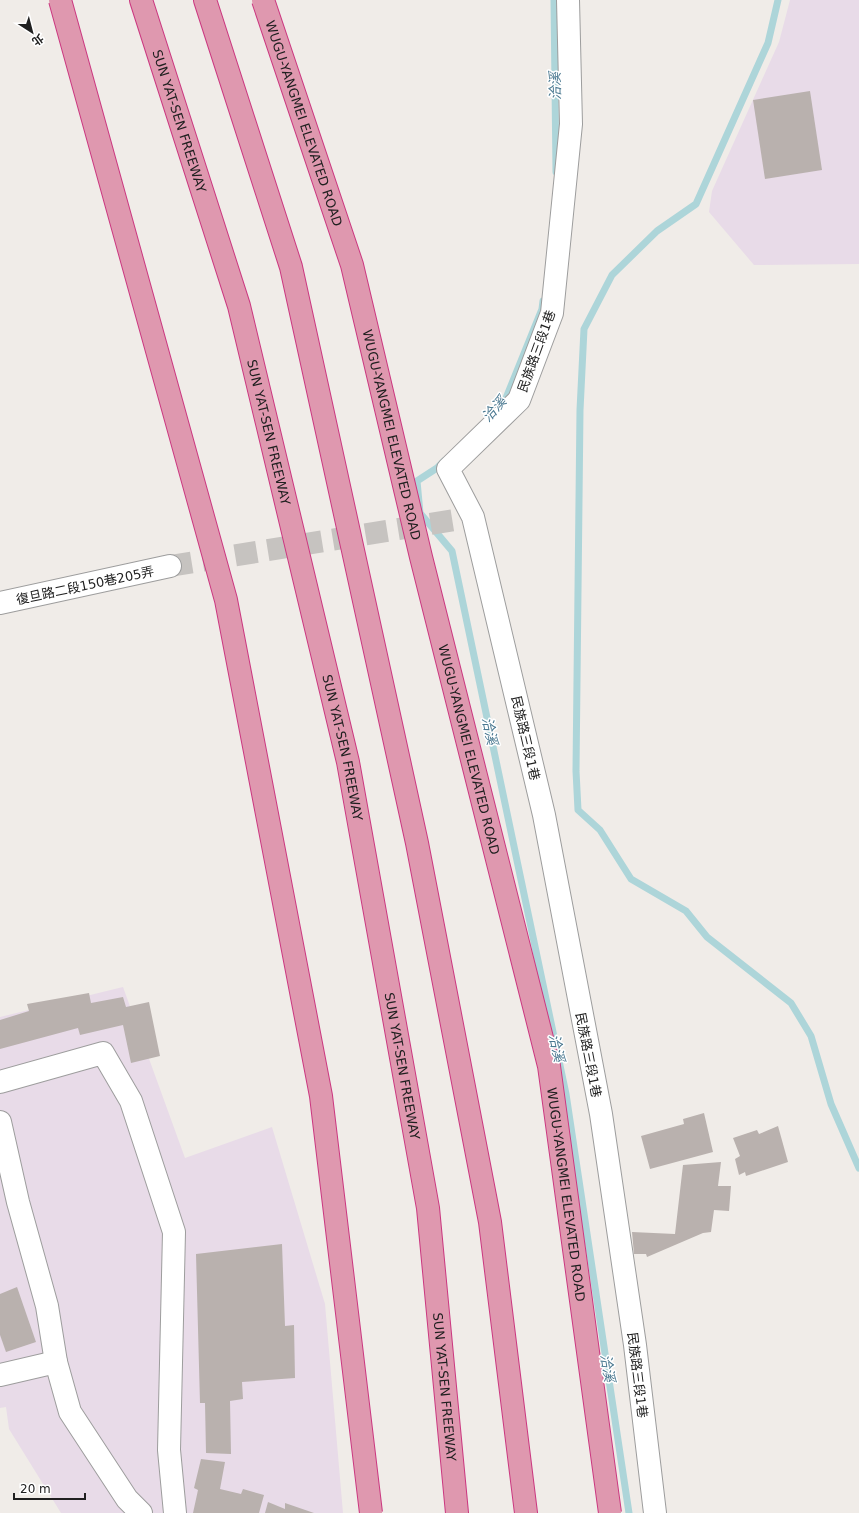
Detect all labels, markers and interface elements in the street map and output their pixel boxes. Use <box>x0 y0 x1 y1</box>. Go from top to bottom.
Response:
north arrow <box>12 12 52 52</box>
street label: WUGU-YANGMEI ELEVATED ROAD <box>262 19 345 228</box>
text: 北 <box>29 31 46 48</box>
street label: SUN YAT-SEN FREEWAY <box>149 48 209 195</box>
water label: 洽溪 <box>547 70 563 100</box>
street label: 民族路三段1巷 <box>515 308 558 394</box>
street label: WUGU-YANGMEI ELEVATED ROAD <box>359 328 424 542</box>
street label: SUN YAT-SEN FREEWAY <box>244 358 293 507</box>
water label: 洽溪 <box>479 392 511 425</box>
street label: 復旦路二段150巷205弄 <box>15 564 155 607</box>
street label: WUGU-YANGMEI ELEVATED ROAD <box>435 643 503 856</box>
street label: SUN YAT-SEN FREEWAY <box>319 673 365 822</box>
street label: 民族路三段1巷 <box>509 694 543 782</box>
water label: 洽溪 <box>479 716 501 748</box>
street label: SUN YAT-SEN FREEWAY <box>381 991 423 1141</box>
street label: 民族路三段1巷 <box>573 1011 604 1099</box>
water label: 洽溪 <box>546 1033 568 1065</box>
street label: WUGU-YANGMEI ELEVATED ROAD <box>544 1086 588 1303</box>
street label: SUN YAT-SEN FREEWAY <box>430 1312 459 1462</box>
street label: 民族路三段1巷 <box>625 1331 650 1419</box>
water label: 洽溪 <box>598 1353 618 1385</box>
scale bar <box>14 1475 85 1501</box>
text: 20 m <box>20 1482 51 1496</box>

